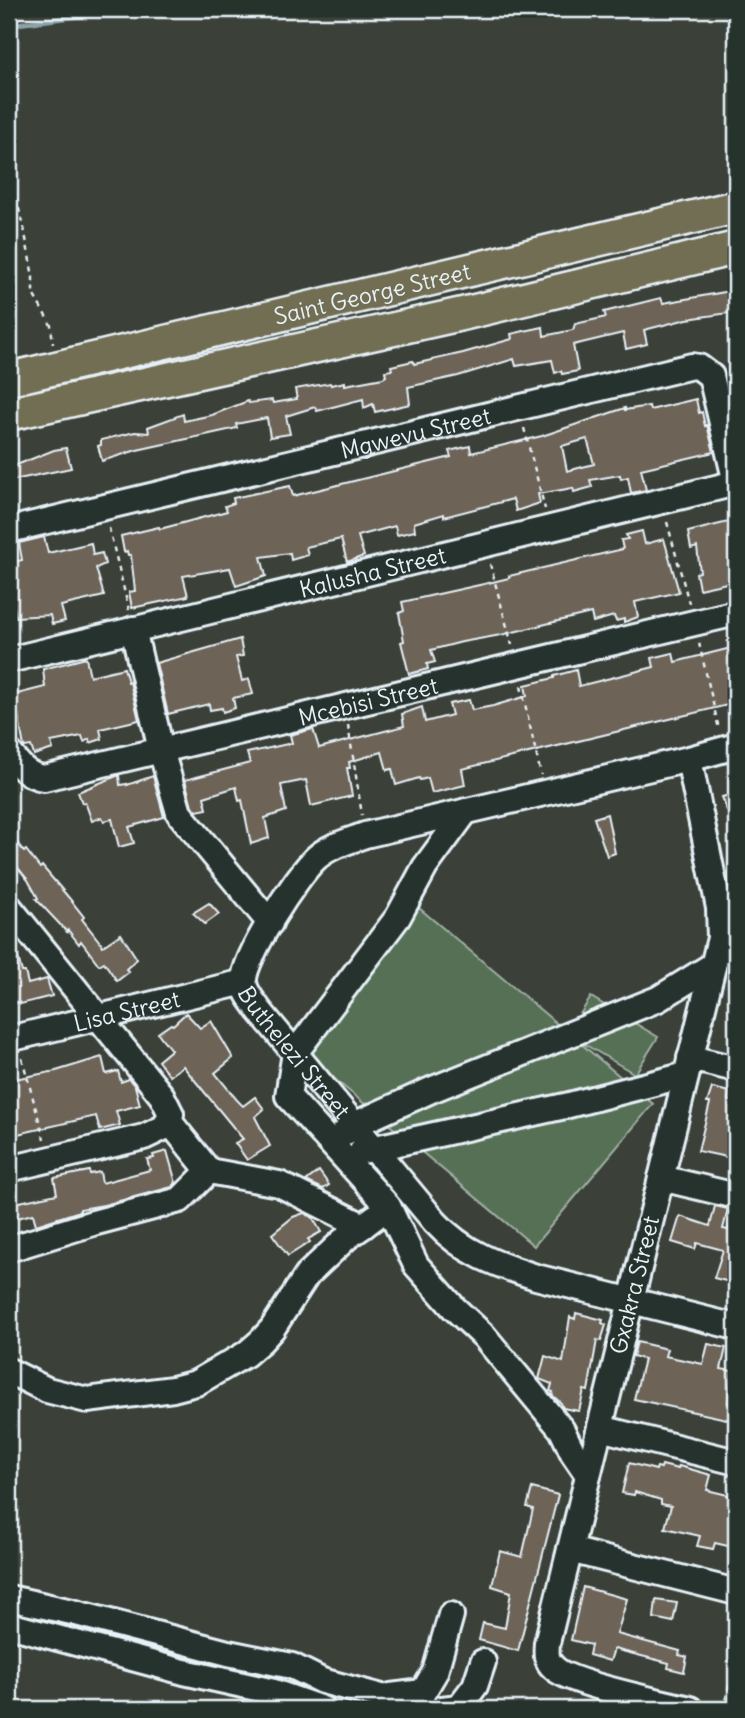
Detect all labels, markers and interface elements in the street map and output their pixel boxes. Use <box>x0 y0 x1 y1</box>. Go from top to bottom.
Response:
street label: Saint George Street <box>271 256 473 330</box>
street label: Mgwevu Street <box>338 400 494 464</box>
street label: Kalusha Street <box>296 540 449 603</box>
street label: Mcebisi Street <box>295 670 441 731</box>
street label: Buthelezi Street <box>232 981 357 1124</box>
street label: Lisa Street <box>71 984 183 1037</box>
street label: Gxakra Street <box>603 1213 665 1357</box>

